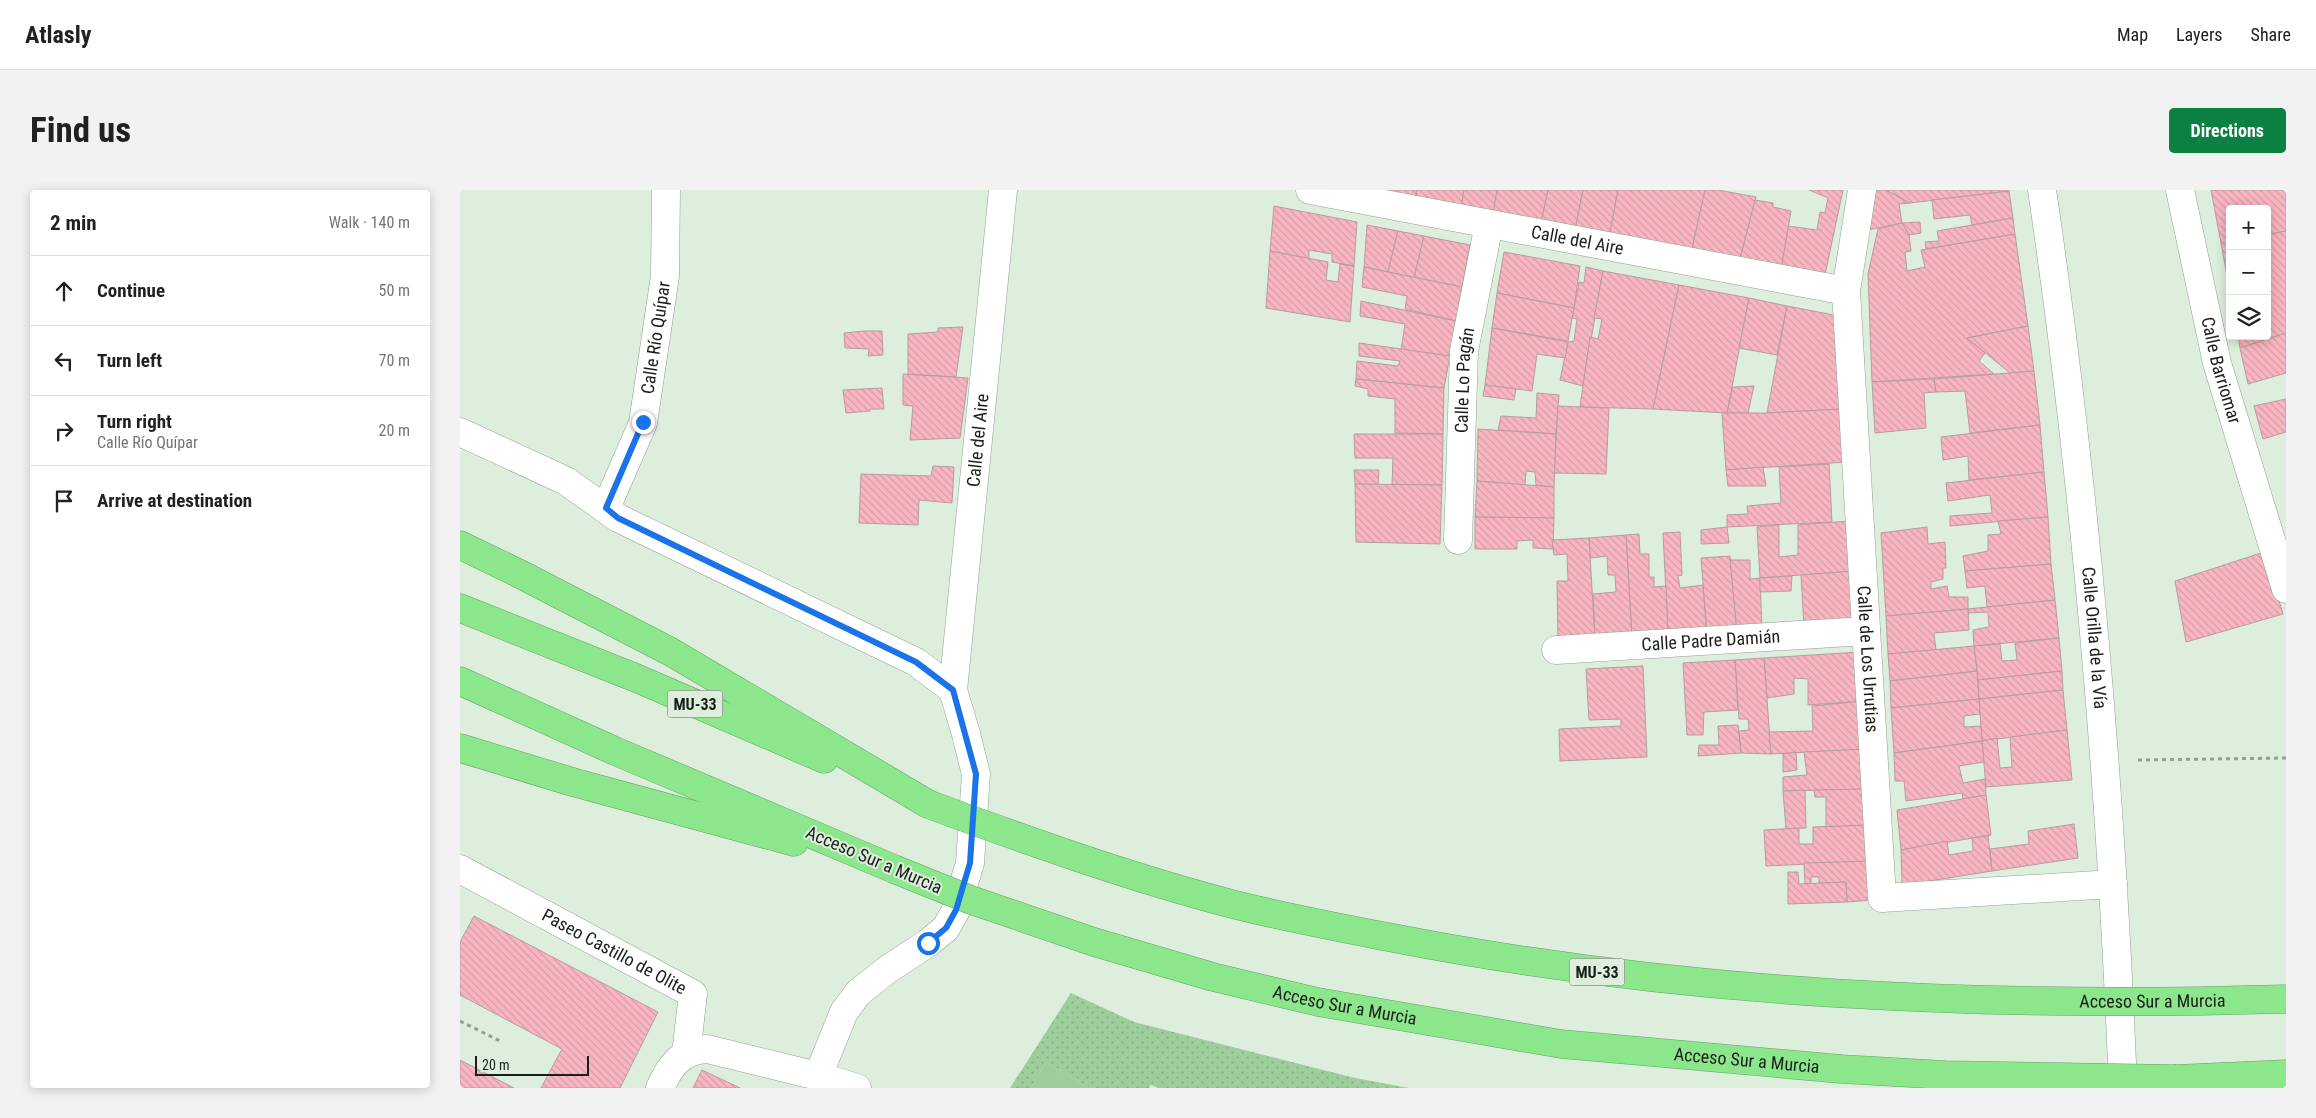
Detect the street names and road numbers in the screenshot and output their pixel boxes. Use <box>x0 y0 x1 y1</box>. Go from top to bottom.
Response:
street label: Calle del Aire <box>1529 221 1625 259</box>
street label: Calle Río Quípar <box>636 279 674 395</box>
street label: Calle Barriomar <box>2197 315 2246 427</box>
street label: Calle Lo Pagán <box>1450 325 1478 433</box>
street label: Calle del Aire <box>962 393 993 488</box>
street label: Calle Orilla de la Vía <box>2078 566 2111 710</box>
street label: Calle de Los Urrutias <box>1853 585 1883 733</box>
street label: Calle Padre Damián <box>1641 625 1781 655</box>
road number: MU-33 <box>668 690 722 718</box>
street label: Acceso Sur a Murcia <box>803 821 945 898</box>
street label: Paseo Castillo de Olite <box>539 904 690 999</box>
road number: MU-33 <box>1570 959 1624 986</box>
street label: Acceso Sur a Murcia <box>1271 981 1418 1029</box>
street label: Acceso Sur a Murcia <box>2079 990 2226 1012</box>
street label: Acceso Sur a Murcia <box>1673 1043 1820 1077</box>

